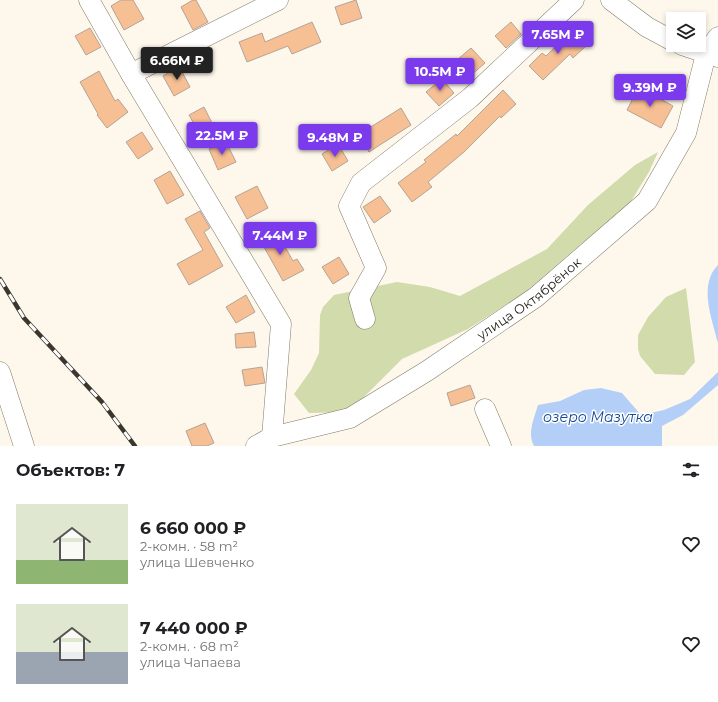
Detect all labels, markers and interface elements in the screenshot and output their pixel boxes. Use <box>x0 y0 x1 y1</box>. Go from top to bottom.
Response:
map controls <box>666 12 706 52</box>
button: layers <box>666 12 706 52</box>
pin: 7.65M ₽ <box>521 21 595 55</box>
text: 7.65M ₽ <box>532 26 584 42</box>
pin: 6.66M ₽ <box>140 47 214 81</box>
text: 6.66M ₽ <box>150 52 204 68</box>
pin: 10.5M ₽ <box>403 58 477 92</box>
text: 10.5M ₽ <box>414 63 466 79</box>
pin: 9.39M ₽ <box>613 74 687 108</box>
text: 9.39M ₽ <box>623 79 677 95</box>
pin: 22.5M ₽ <box>185 122 259 156</box>
pin: 9.48M ₽ <box>298 124 372 158</box>
text: 22.5M ₽ <box>196 127 248 143</box>
text: 9.48M ₽ <box>307 129 363 145</box>
pin: 7.44M ₽ <box>243 222 317 256</box>
text: 7.44M ₽ <box>253 227 307 243</box>
street label: улица Октябрёнок <box>473 254 584 343</box>
water label: озеро Мазутка <box>543 408 653 426</box>
icon: filters <box>680 459 702 481</box>
text: Объектов: 7 <box>16 460 125 480</box>
text: 6 660 000 ₽ <box>140 518 246 538</box>
icon: home <box>48 520 96 568</box>
icon: heart <box>680 533 702 555</box>
text: 2-комн. · 58 m² <box>140 538 238 554</box>
text: улица Шевченко <box>140 554 254 570</box>
text: 7 440 000 ₽ <box>140 618 248 638</box>
icon: home <box>48 620 96 668</box>
icon: heart <box>680 633 702 655</box>
text: 2-комн. · 68 m² <box>140 638 239 654</box>
text: улица Чапаева <box>140 654 241 670</box>

